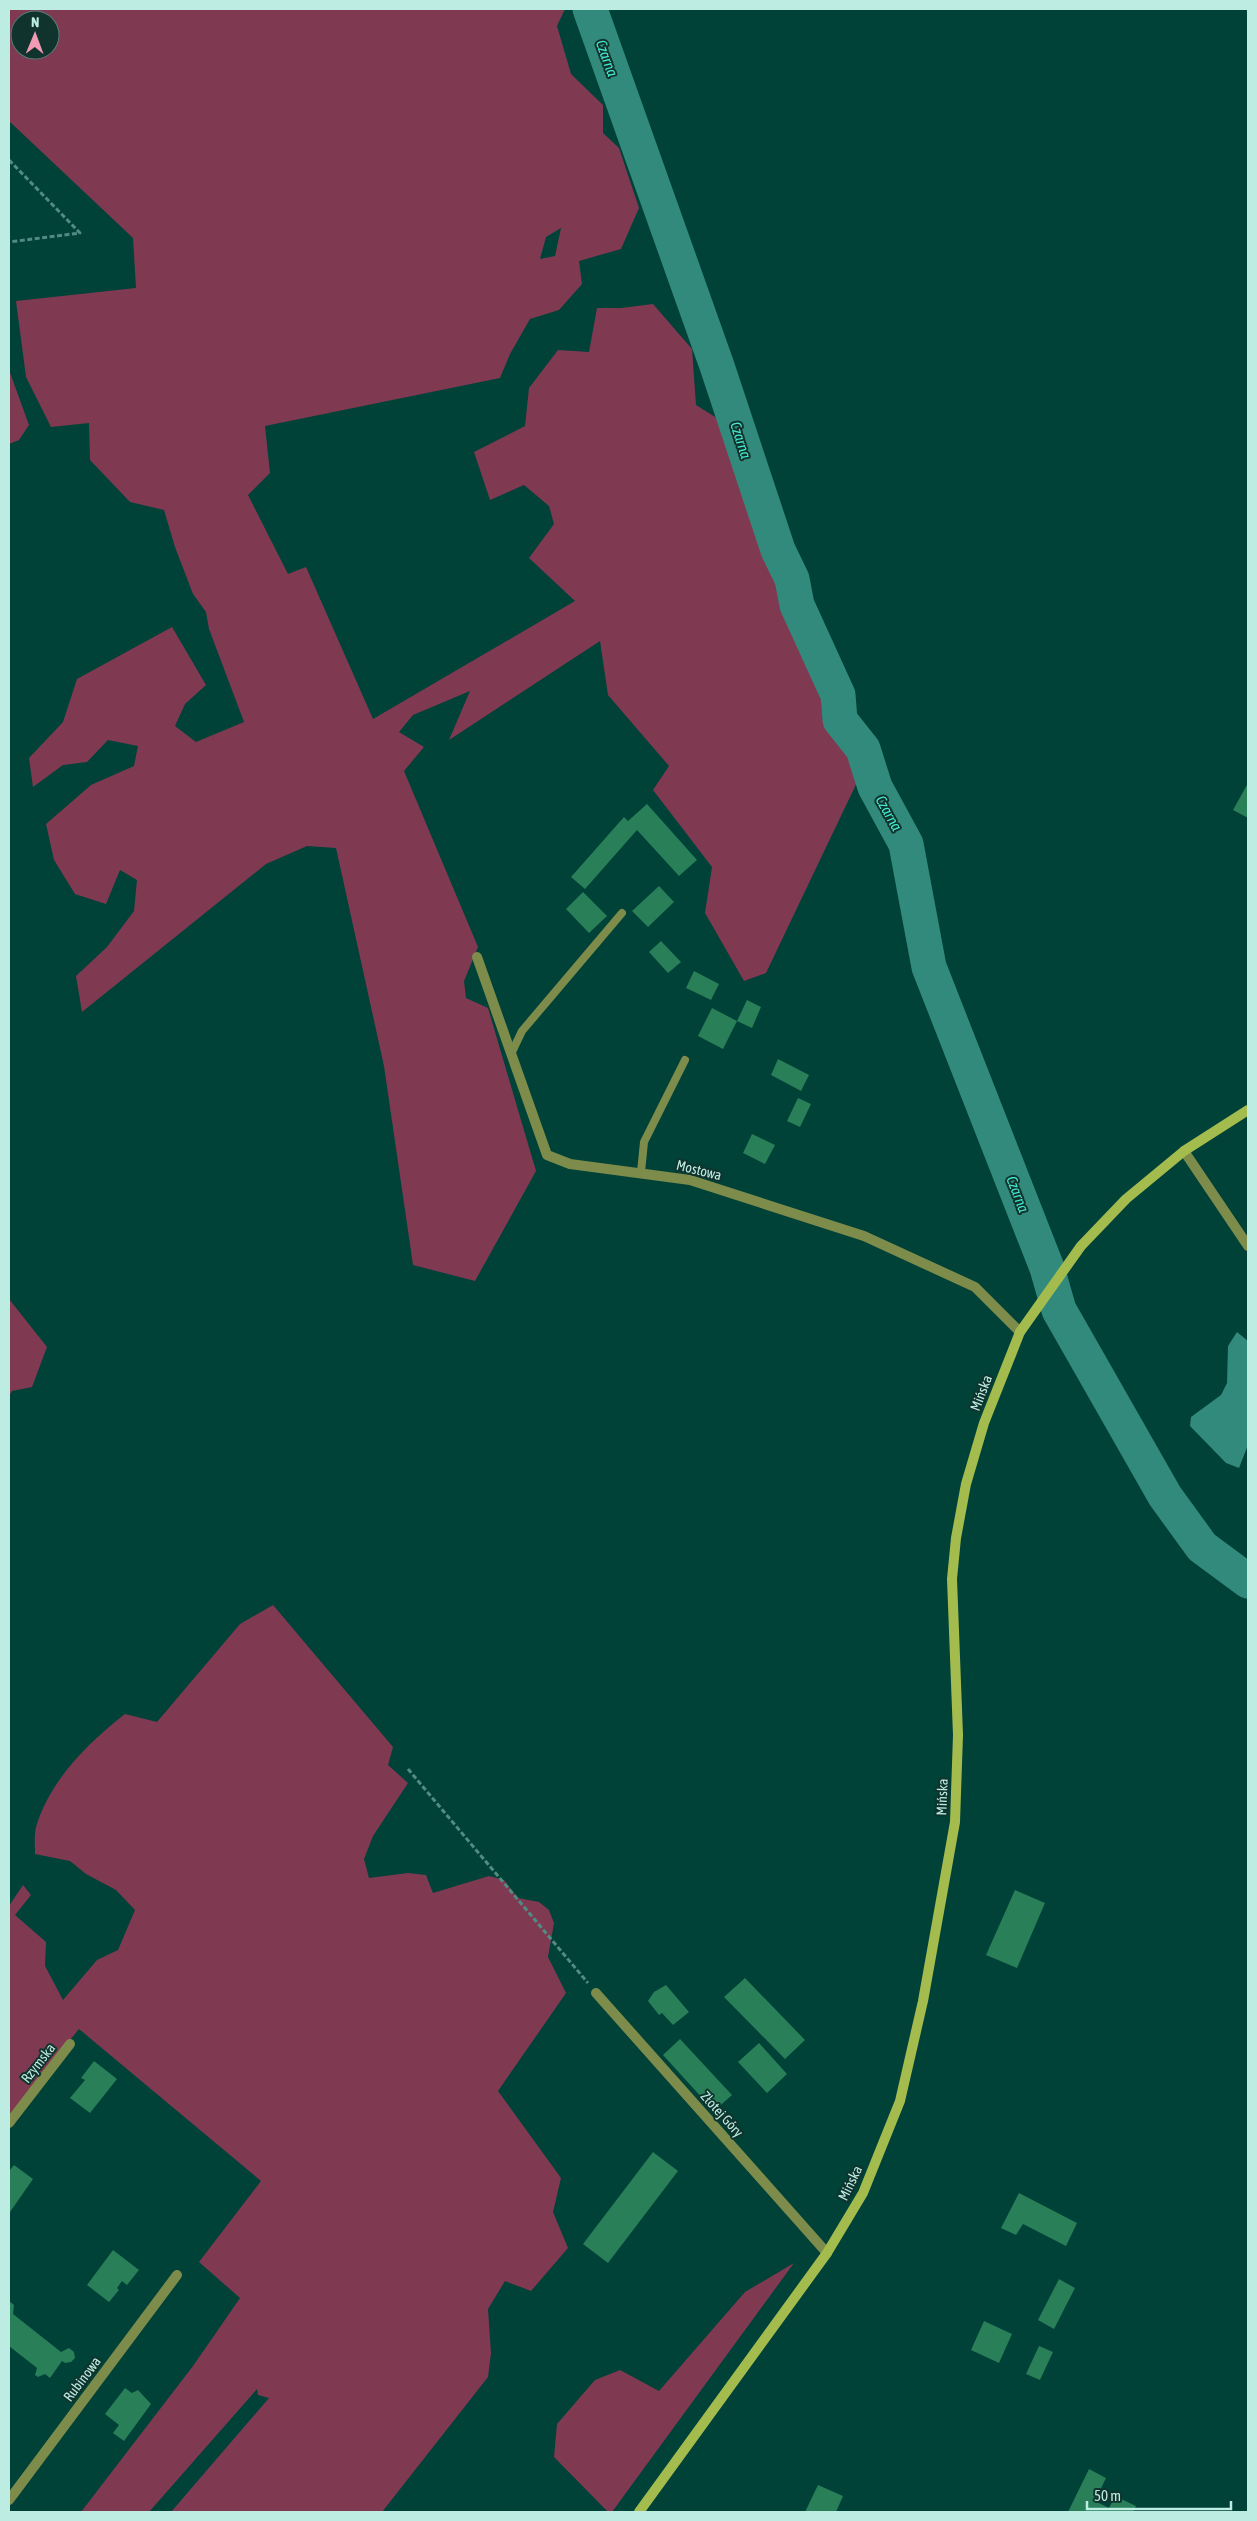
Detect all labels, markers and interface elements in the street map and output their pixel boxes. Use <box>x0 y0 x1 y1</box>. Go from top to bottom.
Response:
north arrow <box>10 10 60 60</box>
text: N <box>31 14 39 30</box>
water label: Czarna <box>593 37 621 79</box>
water label: Czarna <box>727 419 755 461</box>
water label: Czarna <box>872 792 906 834</box>
street label: Mostowa <box>675 1157 723 1183</box>
water label: Czarna <box>1003 1173 1033 1215</box>
street label: Mińska <box>967 1373 995 1413</box>
street label: Mińska <box>933 1778 951 1816</box>
street label: Rzymska <box>18 2040 58 2086</box>
street label: Złotej Góry <box>697 2088 747 2140</box>
street label: Mińska <box>835 2163 865 2203</box>
street label: Rubinowa <box>60 2354 104 2404</box>
scale bar <box>1087 2478 1231 2510</box>
text: 50 m <box>1094 2487 1121 2504</box>

